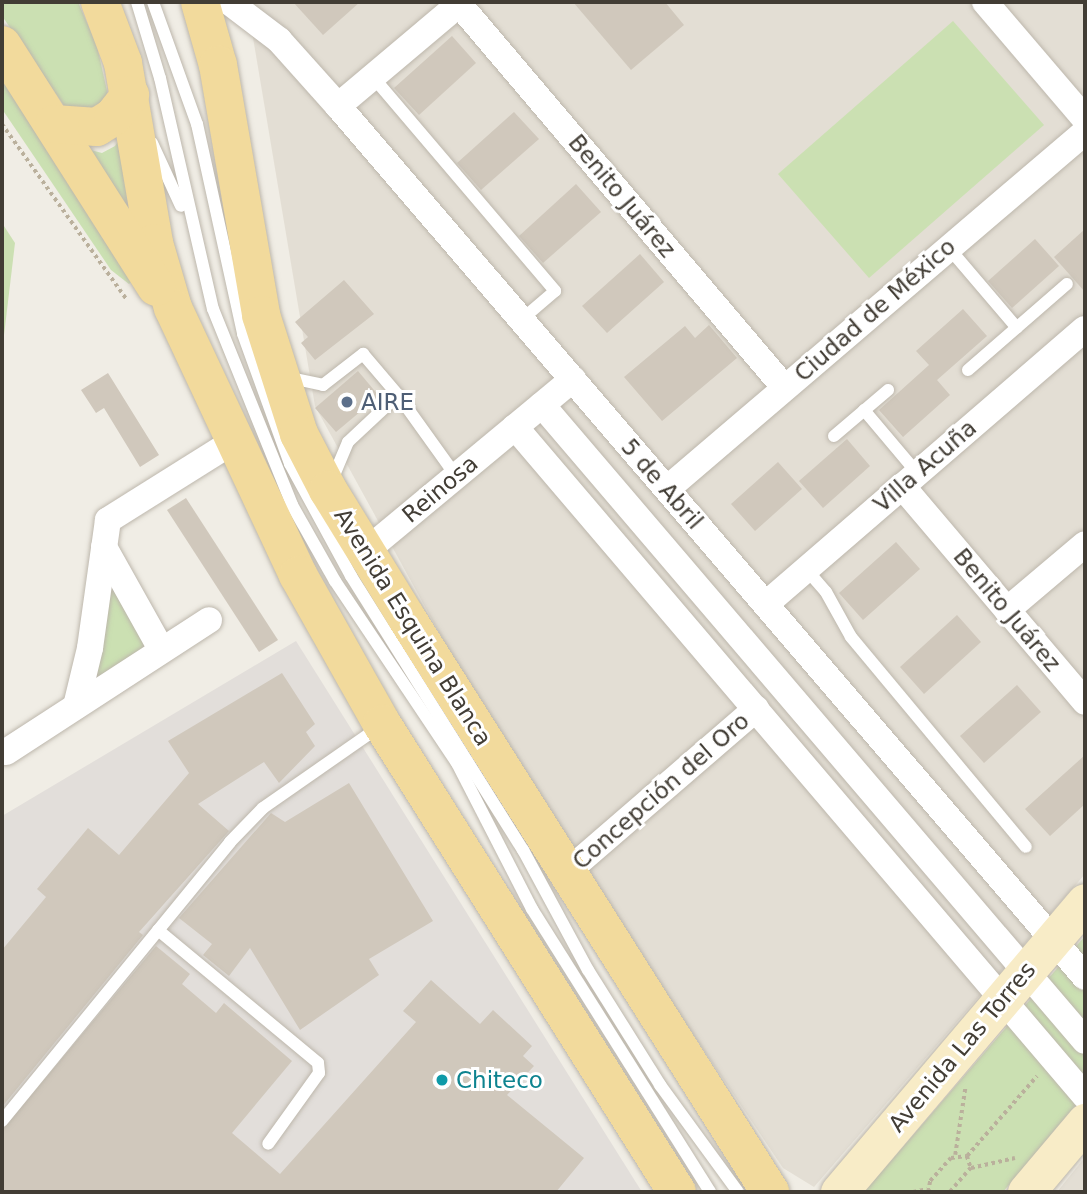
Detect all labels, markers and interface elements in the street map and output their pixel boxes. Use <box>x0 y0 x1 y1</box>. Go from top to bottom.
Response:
street label: Benito Juárez <box>563 129 681 263</box>
street label: Ciudad de México <box>789 233 961 387</box>
place label: AIRE <box>361 388 414 416</box>
marker: AIRE <box>339 394 355 410</box>
street label: Villa Acuña <box>868 414 982 518</box>
street label: 5 de Abril <box>615 433 709 535</box>
street label: Reinosa <box>397 449 483 529</box>
street label: Avenida Esquina Blanca <box>328 503 498 751</box>
street label: Benito Juárez <box>948 543 1066 677</box>
street label: Concepción del Oro <box>567 707 755 875</box>
street label: Avenida Las Torres <box>883 956 1041 1138</box>
place label: Chiteco <box>456 1066 543 1094</box>
marker: Chiteco <box>434 1072 450 1088</box>

